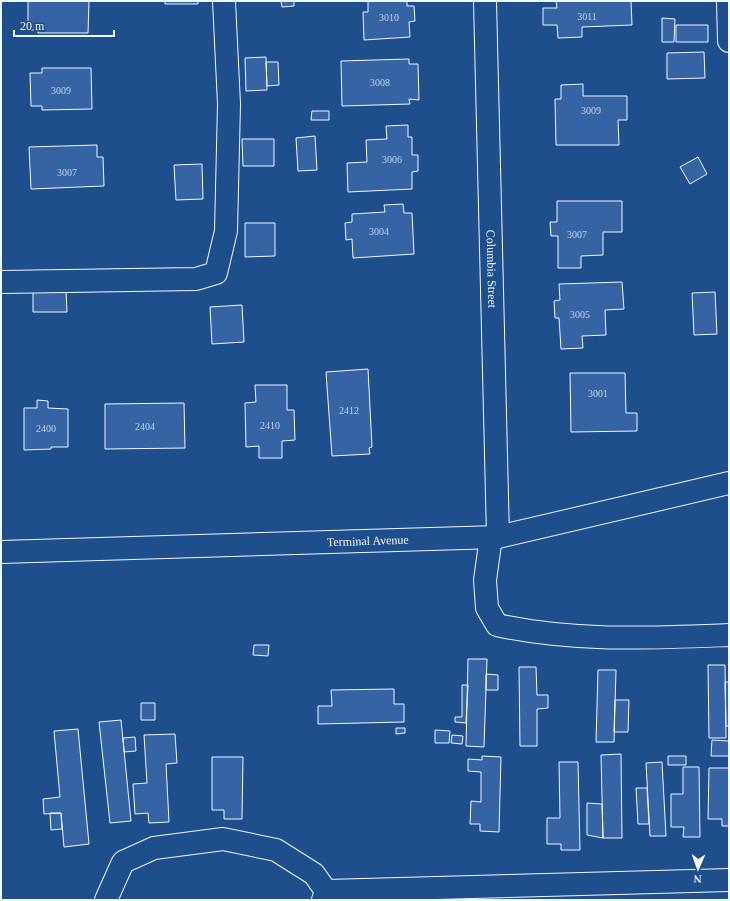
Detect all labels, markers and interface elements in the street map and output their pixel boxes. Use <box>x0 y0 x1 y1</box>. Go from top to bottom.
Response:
house number: 3011 <box>577 11 597 22</box>
scale bar <box>14 12 114 38</box>
house number: 3010 <box>379 12 399 23</box>
text: 20 m <box>20 19 45 33</box>
house number: 3008 <box>370 77 390 88</box>
house number: 3009 <box>51 85 71 96</box>
house number: 3009 <box>581 105 601 116</box>
house number: 3006 <box>382 154 402 165</box>
house number: 3007 <box>57 167 77 178</box>
house number: 3004 <box>369 226 389 237</box>
house number: 3007 <box>567 229 587 240</box>
street label: Columbia Street <box>484 230 499 309</box>
house number: 3005 <box>570 309 590 320</box>
house number: 3001 <box>588 388 608 399</box>
house number: 2412 <box>339 405 359 416</box>
house number: 2410 <box>260 420 280 431</box>
house number: 2404 <box>135 421 155 432</box>
house number: 2400 <box>36 423 56 434</box>
street label: Terminal Avenue <box>327 533 409 549</box>
north arrow <box>678 849 718 889</box>
text: N <box>693 873 702 885</box>

